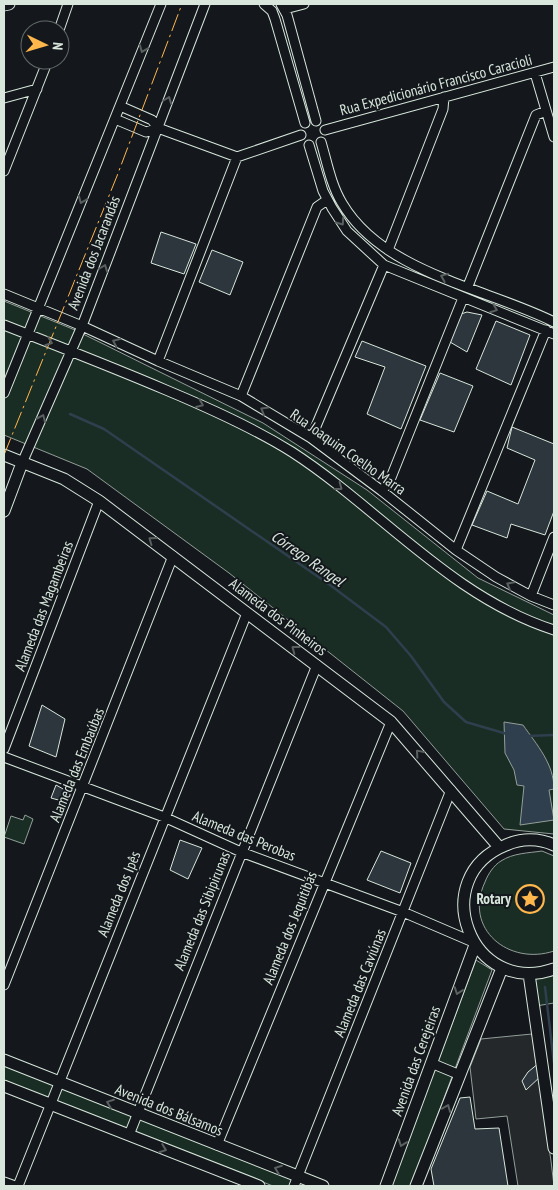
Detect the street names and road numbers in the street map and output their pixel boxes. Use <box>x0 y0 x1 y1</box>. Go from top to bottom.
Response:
street label: Rua Expedicionário Francisco Caracioli <box>338 50 534 119</box>
street label: Avenida dos Jacarandás <box>63 193 124 313</box>
street label: Rua Joaquim Coelho Marra <box>287 405 410 499</box>
street label: Alameda das Magambeiras <box>10 538 77 674</box>
street label: Alameda dos Pinheiros <box>226 574 331 660</box>
street label: Alameda das Embaúbas <box>45 705 108 825</box>
street label: Alameda das Perobas <box>190 806 299 865</box>
street label: Alameda dos Ipês <box>93 848 144 939</box>
street label: Alameda das Sibipirunas <box>169 849 234 973</box>
street label: Alameda dos Jequitibás <box>258 868 321 987</box>
street label: Alameda das Caviúnas <box>329 926 390 1040</box>
street label: Avenida das Cerejeiras <box>387 1003 444 1118</box>
street label: Avenida dos Bálsamos <box>113 1079 226 1140</box>

